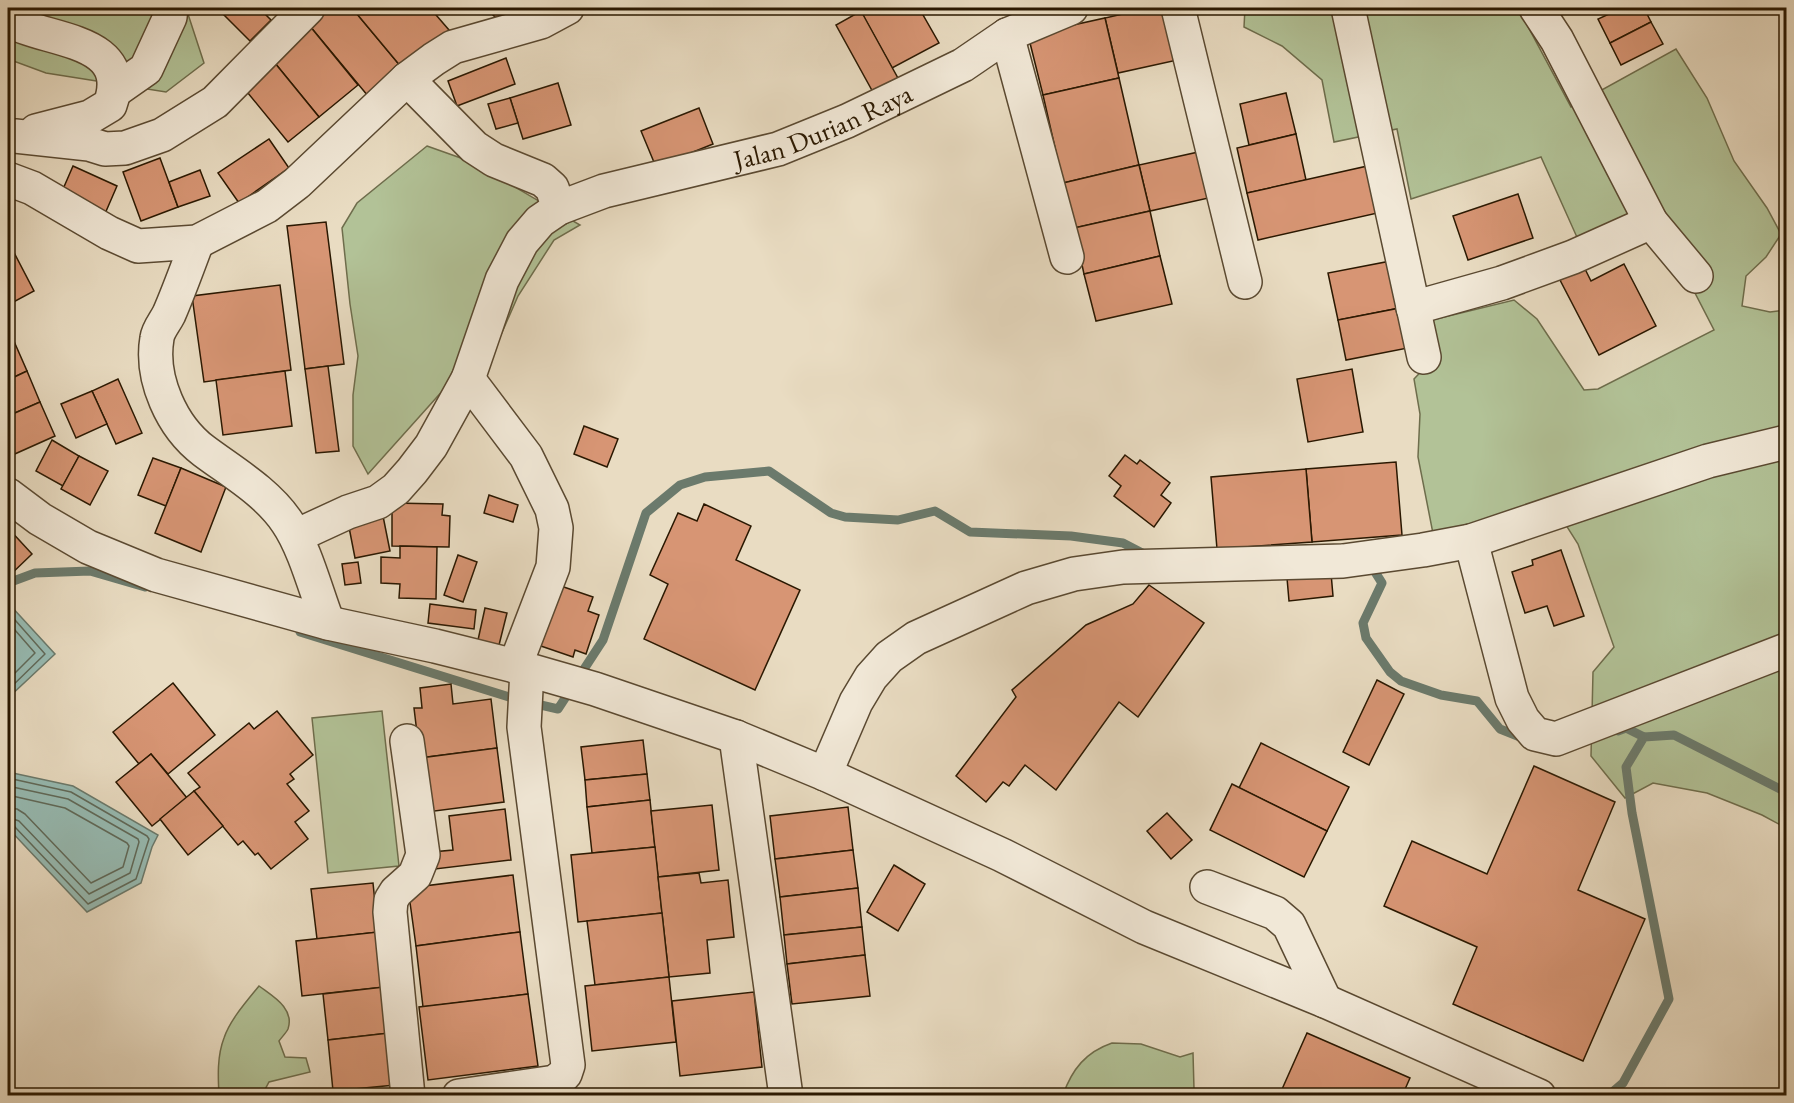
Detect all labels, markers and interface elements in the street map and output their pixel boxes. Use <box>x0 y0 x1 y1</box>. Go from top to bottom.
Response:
street label: Jalan Durian Raya <box>728 75 918 177</box>

